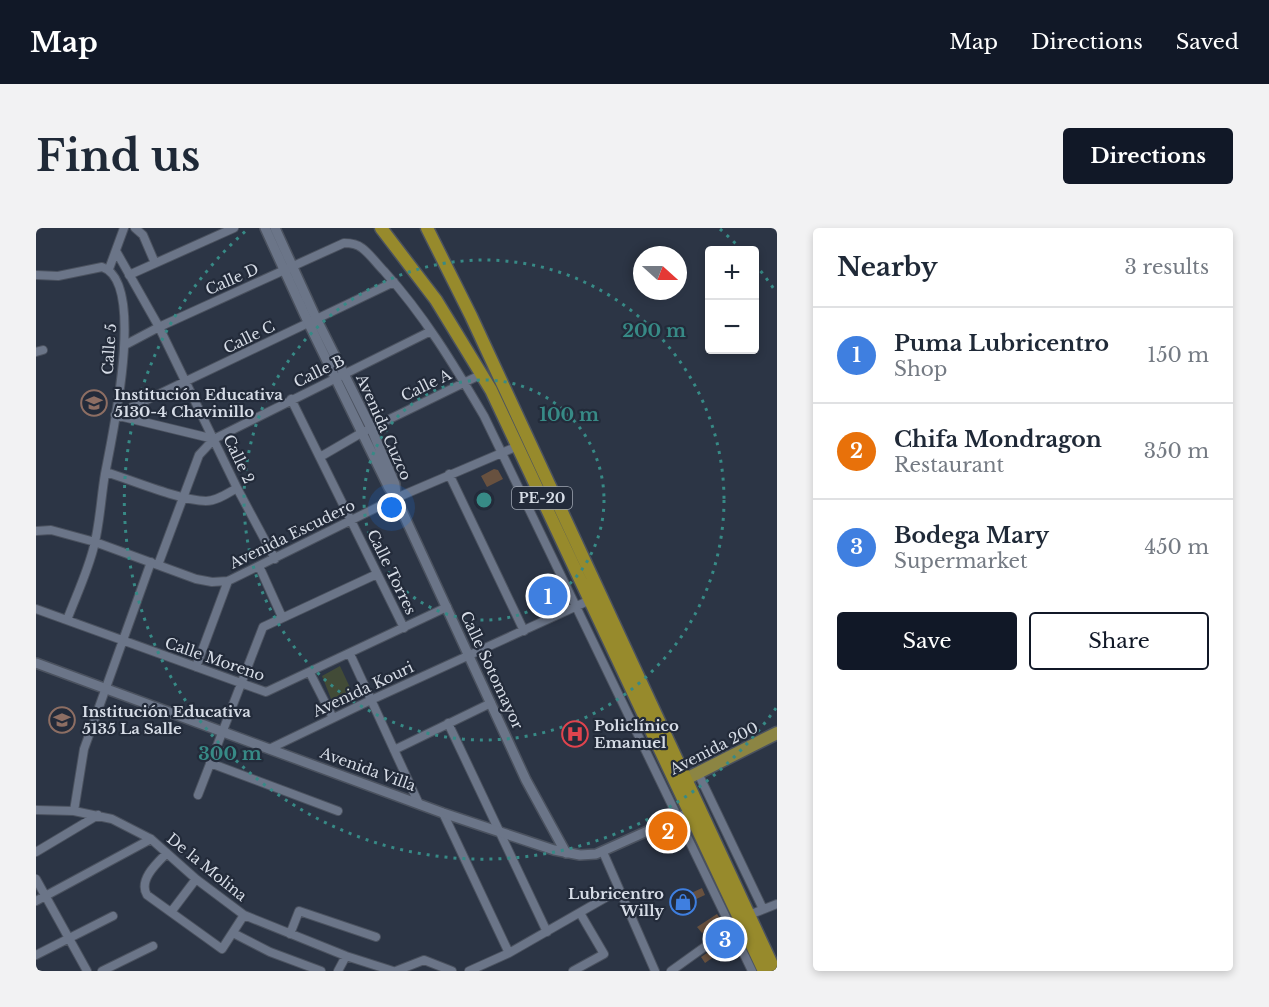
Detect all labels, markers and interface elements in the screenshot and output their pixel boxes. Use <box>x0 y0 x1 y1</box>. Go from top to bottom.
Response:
text: Map <box>30 25 98 60</box>
text: Map <box>949 29 998 55</box>
text: Directions <box>1031 29 1143 55</box>
text: Saved <box>1176 29 1239 55</box>
button: Directions <box>1063 128 1233 184</box>
text: Find us <box>36 130 200 182</box>
north arrow <box>633 246 687 300</box>
map controls <box>705 246 759 354</box>
button: + <box>705 246 759 300</box>
text: Nearby <box>837 251 938 283</box>
text: 3 results <box>1125 255 1209 279</box>
street label: Calle D <box>202 259 262 299</box>
button: − <box>705 300 759 354</box>
street label: Calle C <box>220 316 278 358</box>
text: 200 m <box>622 320 686 342</box>
street label: Calle 5 <box>98 323 120 375</box>
text: Puma Lubricentro <box>894 330 1109 357</box>
text: 1 <box>852 343 861 367</box>
text: 150 m <box>1147 343 1209 367</box>
street label: Calle B <box>290 351 348 391</box>
text: Shop <box>894 357 947 381</box>
street label: Calle A <box>398 364 455 405</box>
street label: Avenida Cuzco <box>352 370 416 483</box>
place label: Institución Educativa 5130-4 Chavinillo <box>114 385 283 421</box>
school or university icon: Institución Educativa 5130-4 Chavinillo <box>79 388 109 418</box>
text: 100 m <box>539 404 599 426</box>
text: Chifa Mondragon <box>894 426 1102 453</box>
street label: Calle 2 <box>219 431 259 487</box>
text: 2 <box>850 439 863 463</box>
text: 350 m <box>1144 439 1209 463</box>
text: Restaurant <box>894 453 1004 477</box>
road number: PE-20 <box>512 487 572 509</box>
centre of rings <box>474 490 494 510</box>
your location <box>377 493 406 522</box>
street label: Avenida Escudero <box>225 495 358 573</box>
text: Bodega Mary <box>894 522 1049 549</box>
street label: Calle Torres <box>363 526 421 618</box>
text: 3 <box>850 535 863 559</box>
text: 450 m <box>1144 535 1209 559</box>
text: Supermarket <box>894 549 1028 573</box>
pin: 1 <box>528 574 568 619</box>
street label: Calle Sotomayor <box>456 608 528 733</box>
button: Save <box>837 612 1017 670</box>
button: Share <box>1029 612 1209 670</box>
street label: Calle Moreno <box>163 633 268 685</box>
street label: Avenida Kouri <box>308 657 417 721</box>
place label: Institución Educativa 5135 La Salle <box>82 702 251 738</box>
school or university icon: Institución Educativa 5135 La Salle <box>47 705 77 735</box>
place label: Policlínico Emanuel <box>594 716 679 752</box>
street label: Avenida 200 <box>666 718 761 779</box>
hospital icon: Policlínico Emanuel <box>560 719 590 749</box>
text: 300 m <box>198 743 262 765</box>
street label: Avenida Villa <box>317 743 419 795</box>
pin: 2 <box>648 808 688 854</box>
street label: De la Molina <box>163 829 252 906</box>
place label: Lubricentro Willy <box>568 884 664 920</box>
shop icon: Lubricentro Willy <box>668 887 698 917</box>
pin: 3 <box>706 916 744 962</box>

